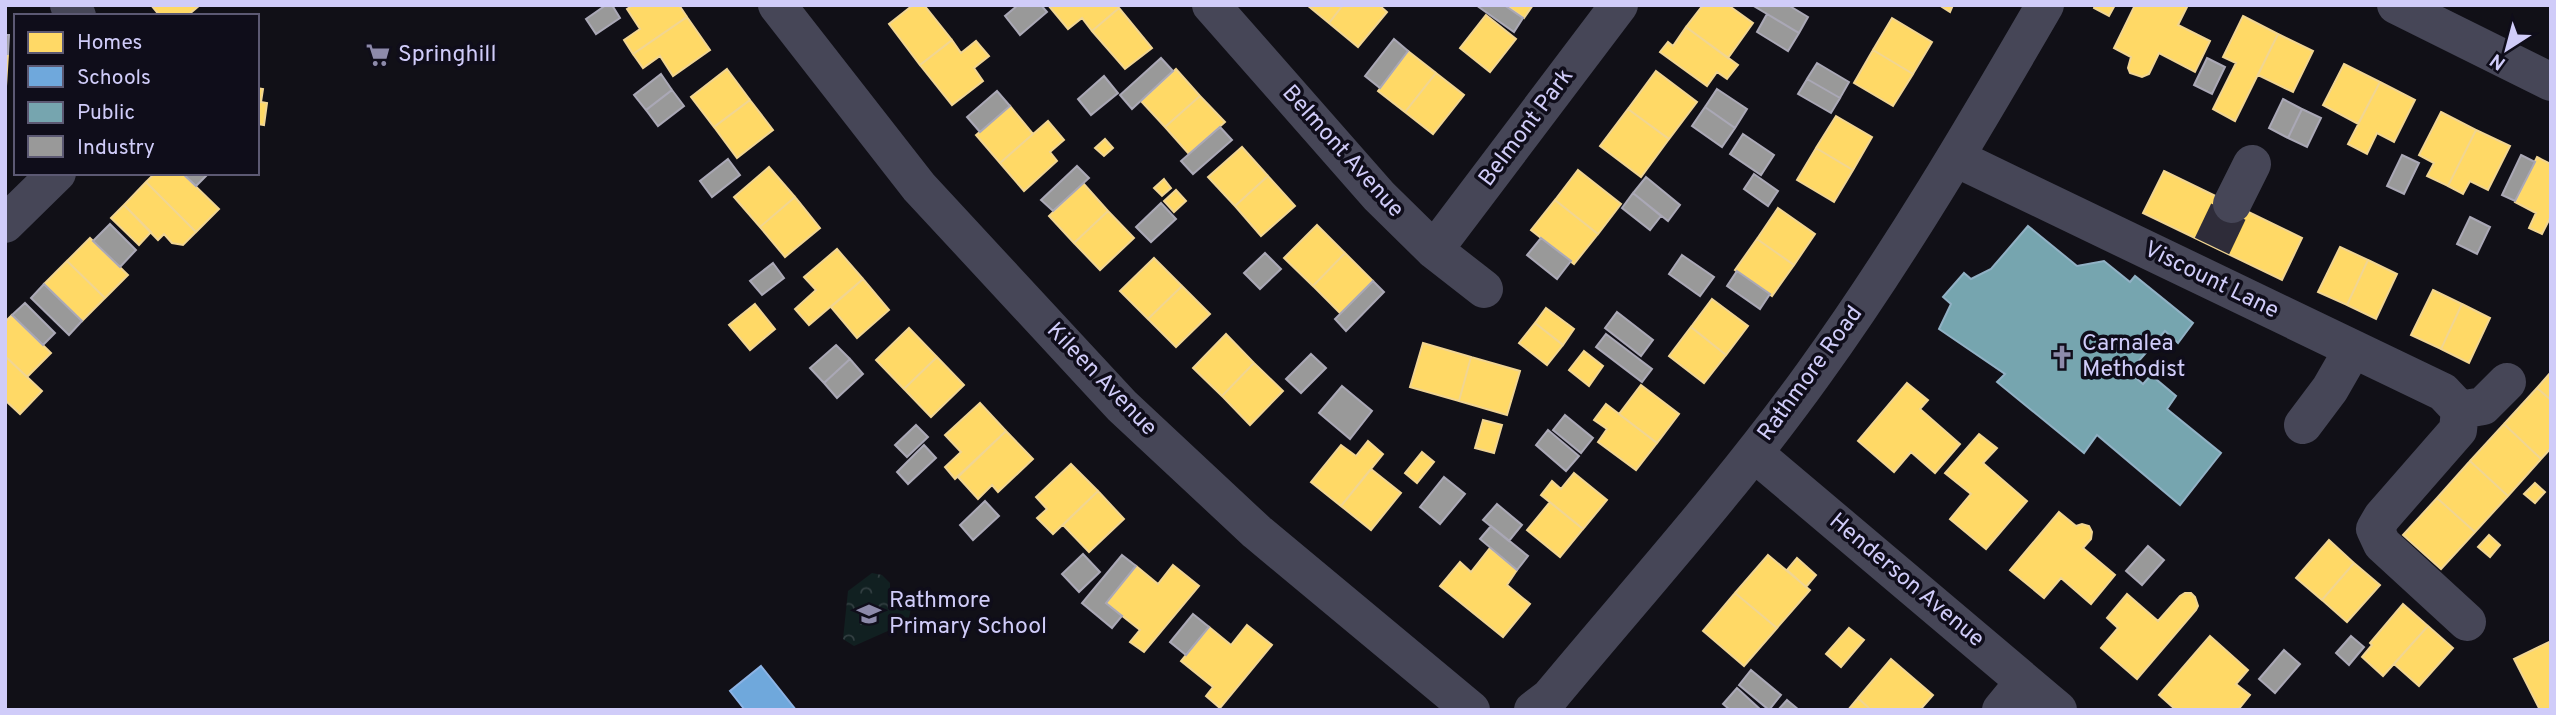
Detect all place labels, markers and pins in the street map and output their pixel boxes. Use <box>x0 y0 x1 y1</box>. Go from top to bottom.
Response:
supermarket icon: Springhill <box>364 41 392 69</box>
place label: Springhill <box>398 41 496 70</box>
place label: Carnalea Methodist <box>2082 330 2185 385</box>
church icon: Carnalea Methodist <box>2048 343 2076 371</box>
place label: Rathmore Primary School <box>889 587 1047 642</box>
school or university icon: Rathmore Primary School <box>855 600 883 628</box>

